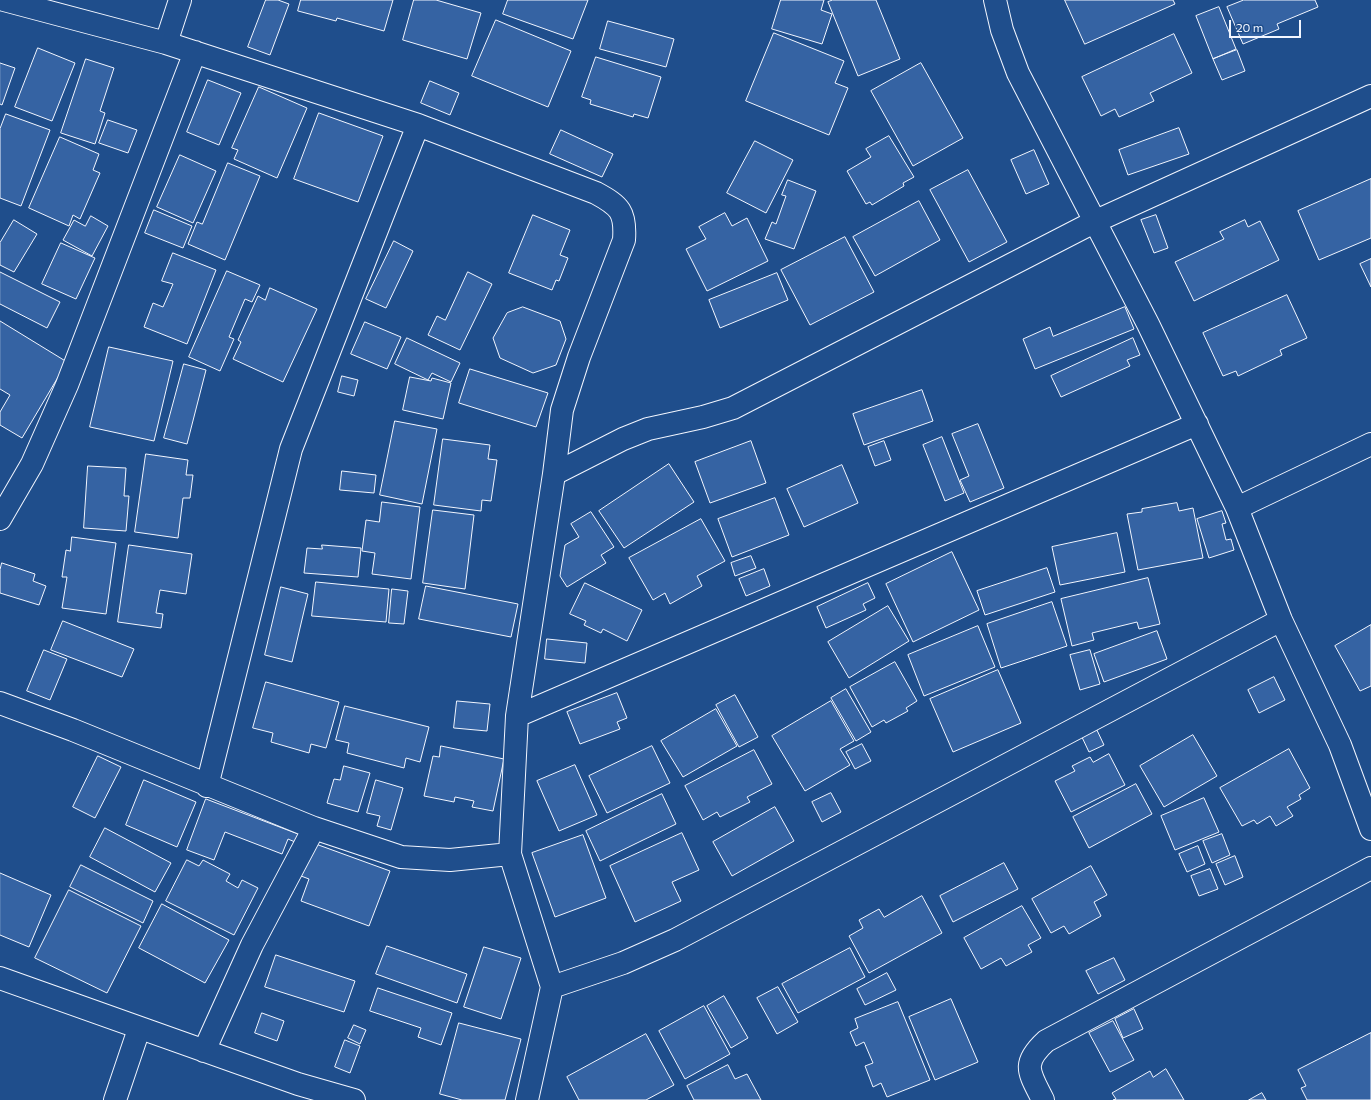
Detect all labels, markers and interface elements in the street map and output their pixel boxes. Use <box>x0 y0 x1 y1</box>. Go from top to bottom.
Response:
scale bar <box>1231 12 1303 38</box>
text: 20 m <box>1236 20 1263 34</box>

